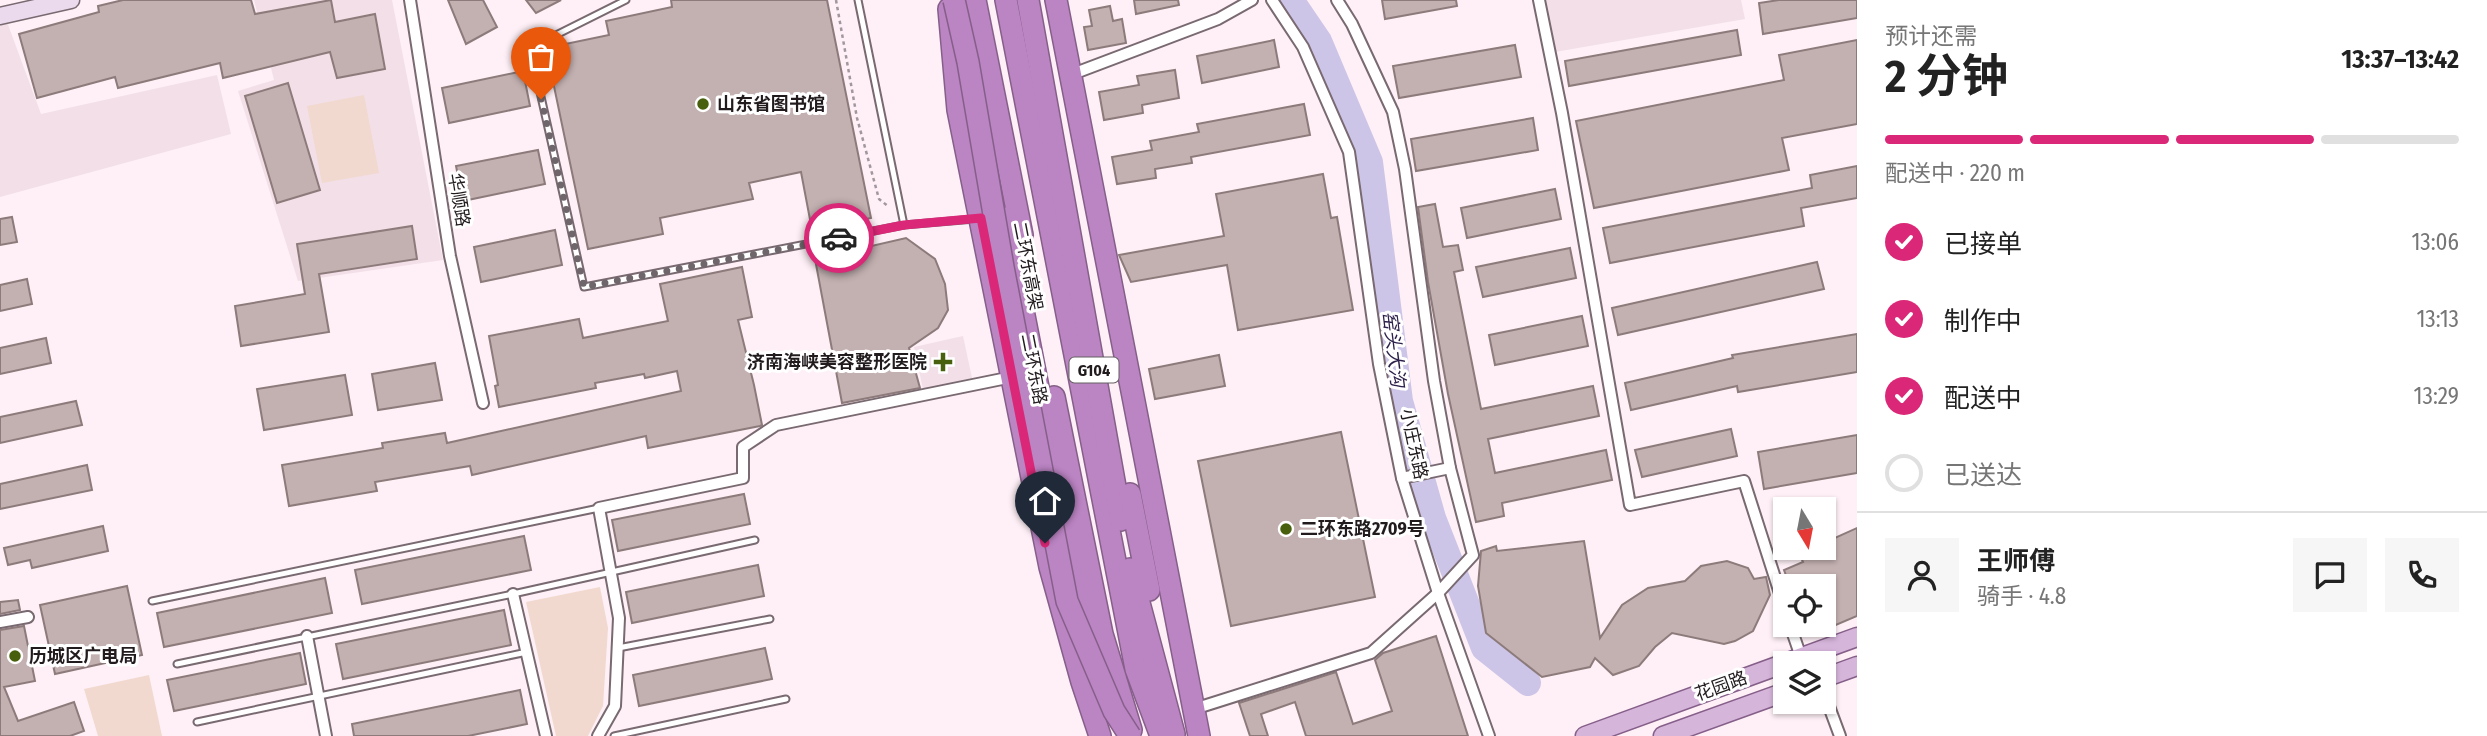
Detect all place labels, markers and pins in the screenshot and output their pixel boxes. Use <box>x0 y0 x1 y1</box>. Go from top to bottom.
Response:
pin <box>511 27 571 99</box>
place label: 山东省图书馆 <box>717 93 825 115</box>
marker: 山东省图书馆 <box>695 96 711 112</box>
place label: 济南海峡美容整形医院 <box>747 351 927 373</box>
marker: 济南海峡美容整形医院 <box>933 352 953 372</box>
pin <box>1015 471 1075 543</box>
place label: 二环东路2709号 <box>1300 518 1425 540</box>
marker: 二环东路2709号 <box>1278 521 1294 537</box>
place label: 历城区广电局 <box>29 645 137 667</box>
marker: 历城区广电局 <box>7 648 23 664</box>

